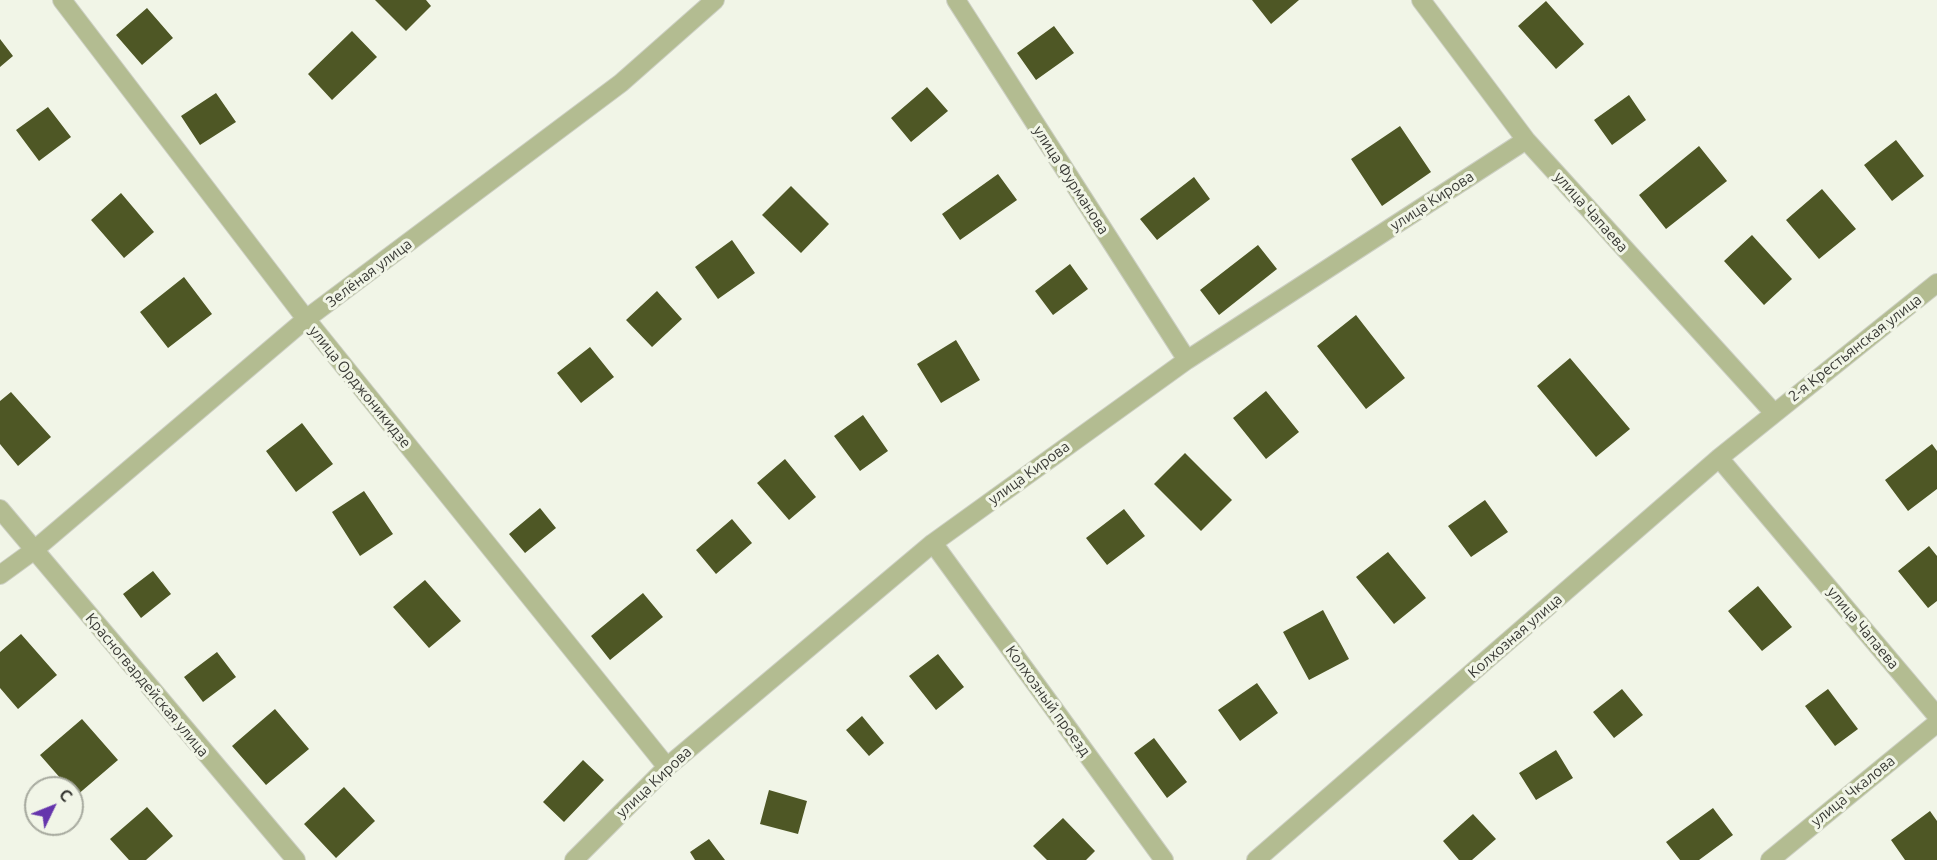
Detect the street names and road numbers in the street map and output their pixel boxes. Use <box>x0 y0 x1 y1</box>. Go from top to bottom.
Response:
street label: улица Фурманова <box>1029 122 1113 238</box>
street label: улица Кирова <box>1387 167 1477 235</box>
street label: улица Чапаева <box>1550 168 1632 256</box>
street label: Зелёная улица <box>323 235 415 311</box>
street label: 2-я Крестьянская улица <box>1785 290 1925 406</box>
street label: улица Орджоникидзе <box>305 322 415 452</box>
street label: улица Кирова <box>985 437 1073 509</box>
street label: улица Чапаева <box>1823 583 1903 673</box>
street label: Колхозная улица <box>1464 590 1566 682</box>
street label: Красногвардейская улица <box>82 610 212 760</box>
street label: Колхозный проезд <box>1002 642 1094 760</box>
street label: улица Кирова <box>613 743 695 821</box>
street label: улица Чкалова <box>1807 752 1899 830</box>

